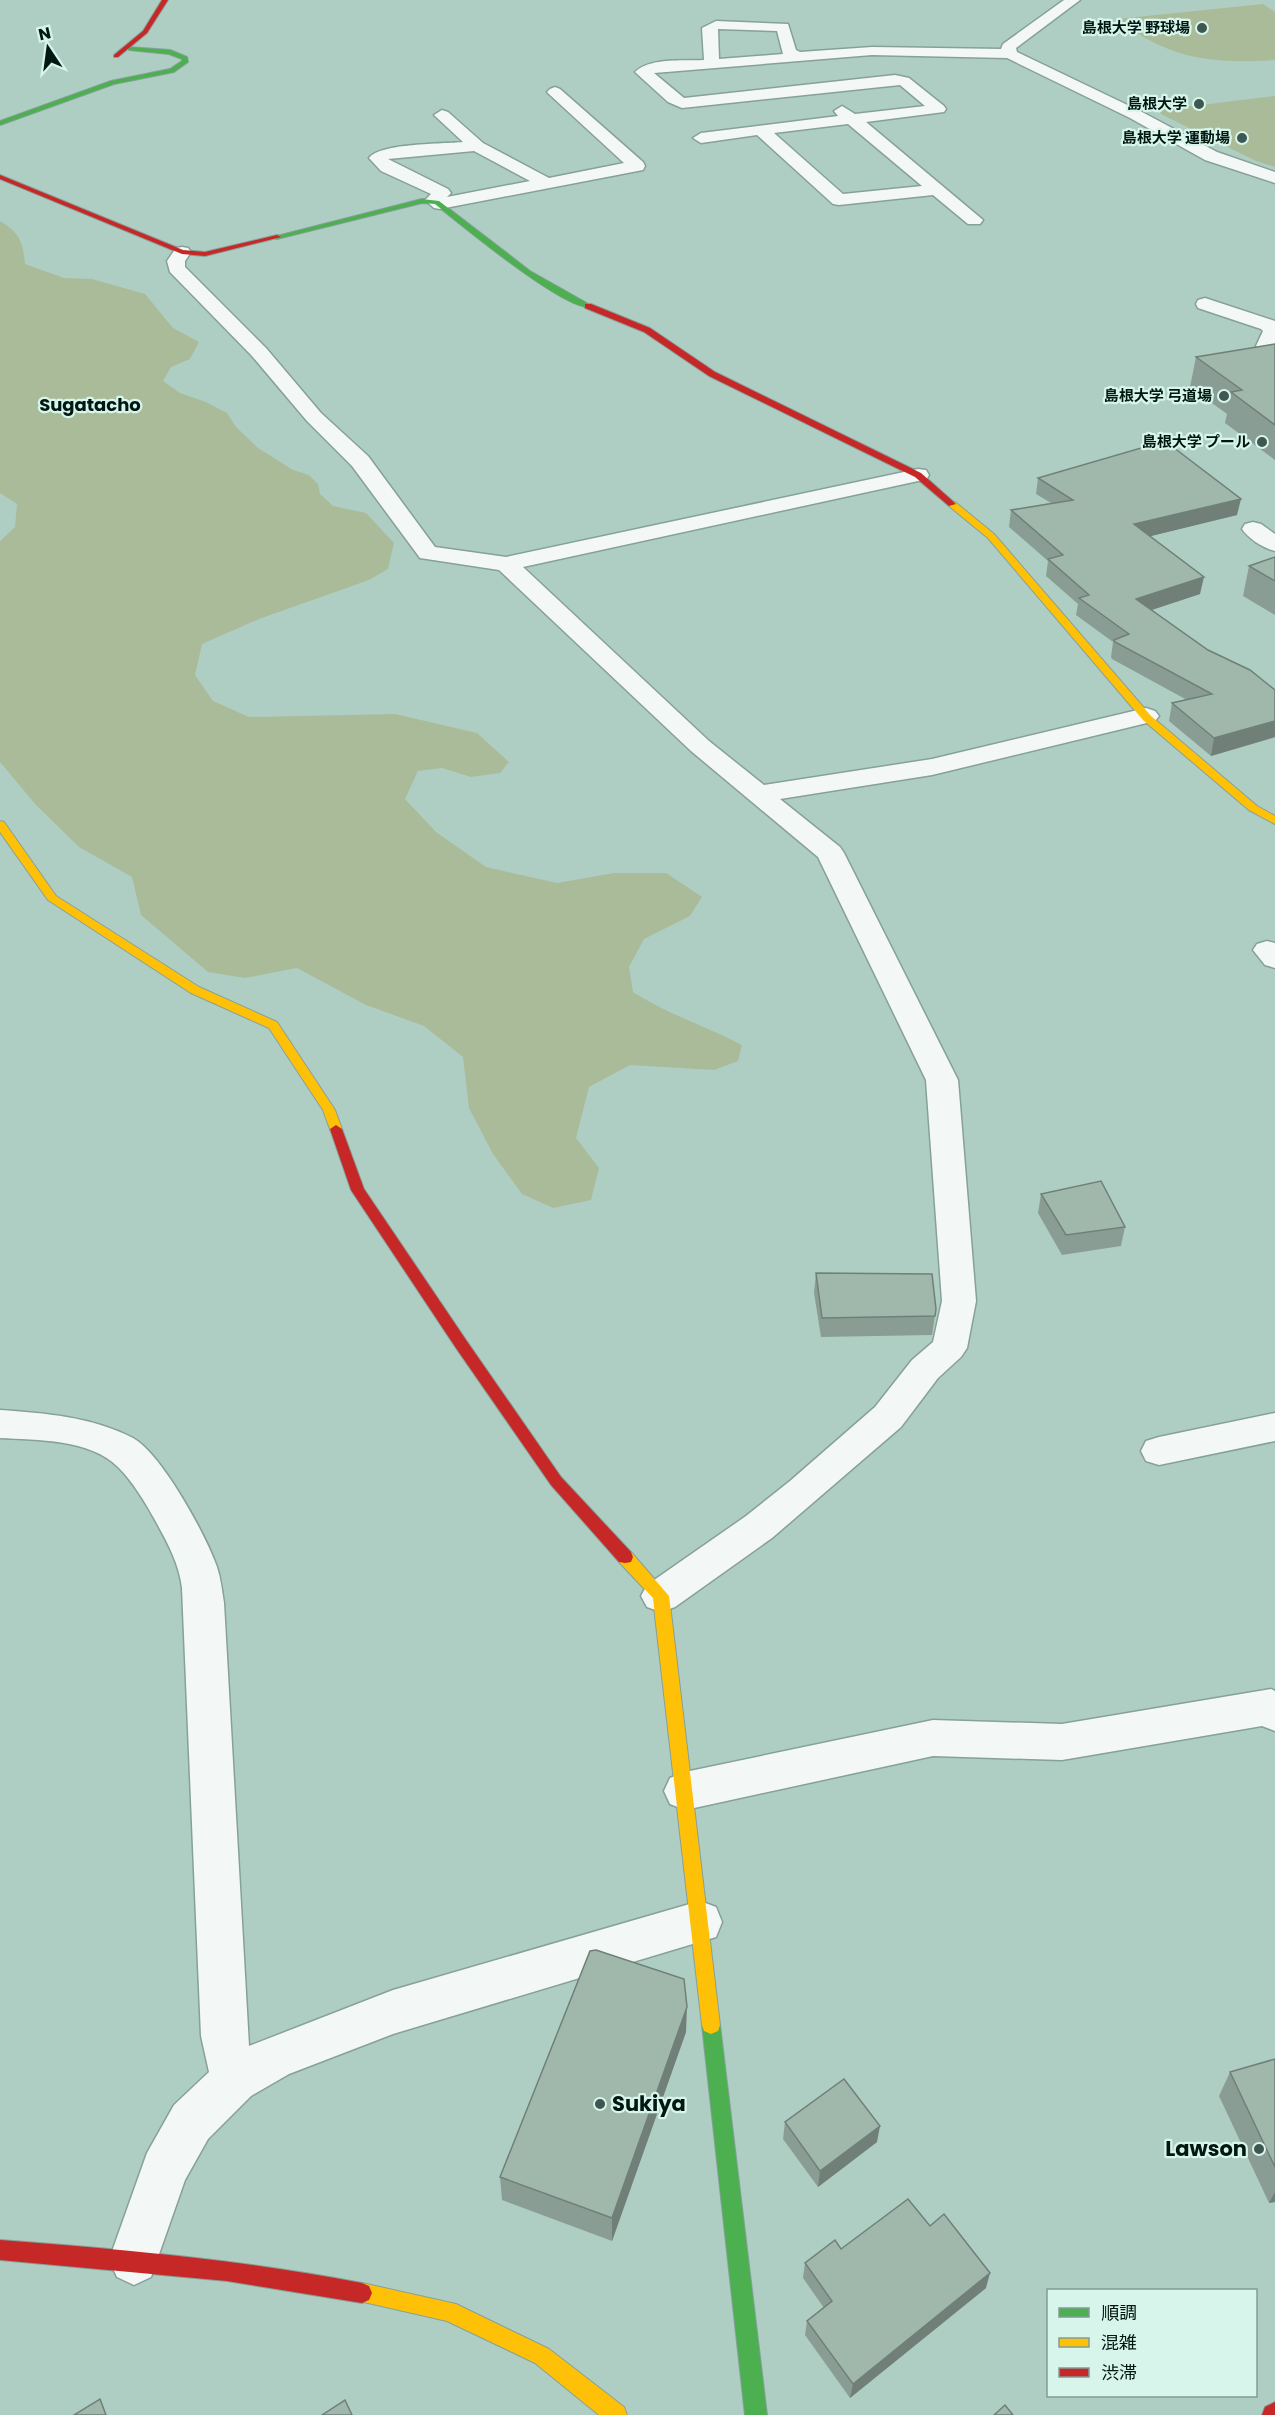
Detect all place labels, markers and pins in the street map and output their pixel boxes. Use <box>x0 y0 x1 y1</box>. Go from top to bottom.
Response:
place label: 島根大学 野球場 <box>1082 17 1190 38</box>
marker: 島根大学 野球場 <box>1195 21 1209 35</box>
place label: 島根大学 <box>1127 93 1187 114</box>
marker: 島根大学 <box>1192 97 1206 111</box>
place label: 島根大学 運動場 <box>1122 127 1230 148</box>
marker: 島根大学 運動場 <box>1235 131 1249 145</box>
place label: 島根大学 弓道場 <box>1104 385 1212 406</box>
marker: 島根大学 弓道場 <box>1217 389 1231 403</box>
place label: 島根大学 プール <box>1142 431 1250 452</box>
marker: 島根大学 プール <box>1255 435 1269 449</box>
place label: Sukiya <box>612 2089 686 2118</box>
marker: Sukiya <box>593 2097 607 2111</box>
place label: Lawson <box>1165 2134 1247 2163</box>
marker: Lawson <box>1252 2142 1266 2156</box>

